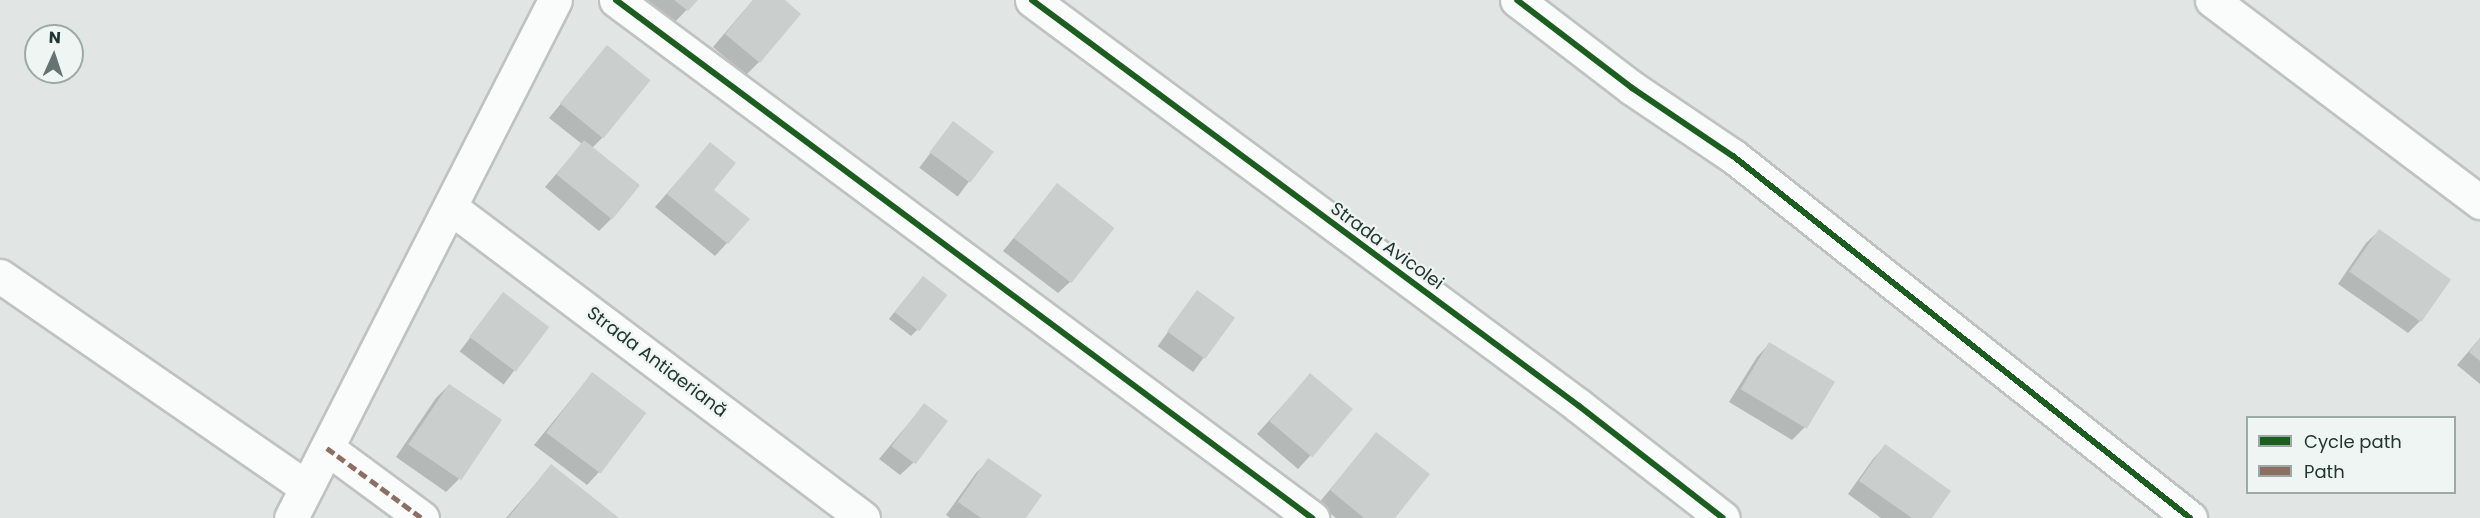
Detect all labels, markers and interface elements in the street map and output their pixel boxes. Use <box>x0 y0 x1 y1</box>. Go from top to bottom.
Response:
north arrow <box>24 24 84 84</box>
text: N <box>48 26 61 49</box>
street label: Strada Avicolei <box>1326 198 1448 294</box>
street label: Strada Antiaeriană <box>583 302 731 422</box>
legend <box>2246 416 2456 494</box>
text: Cycle path <box>2304 429 2402 454</box>
text: Path <box>2304 459 2345 484</box>

